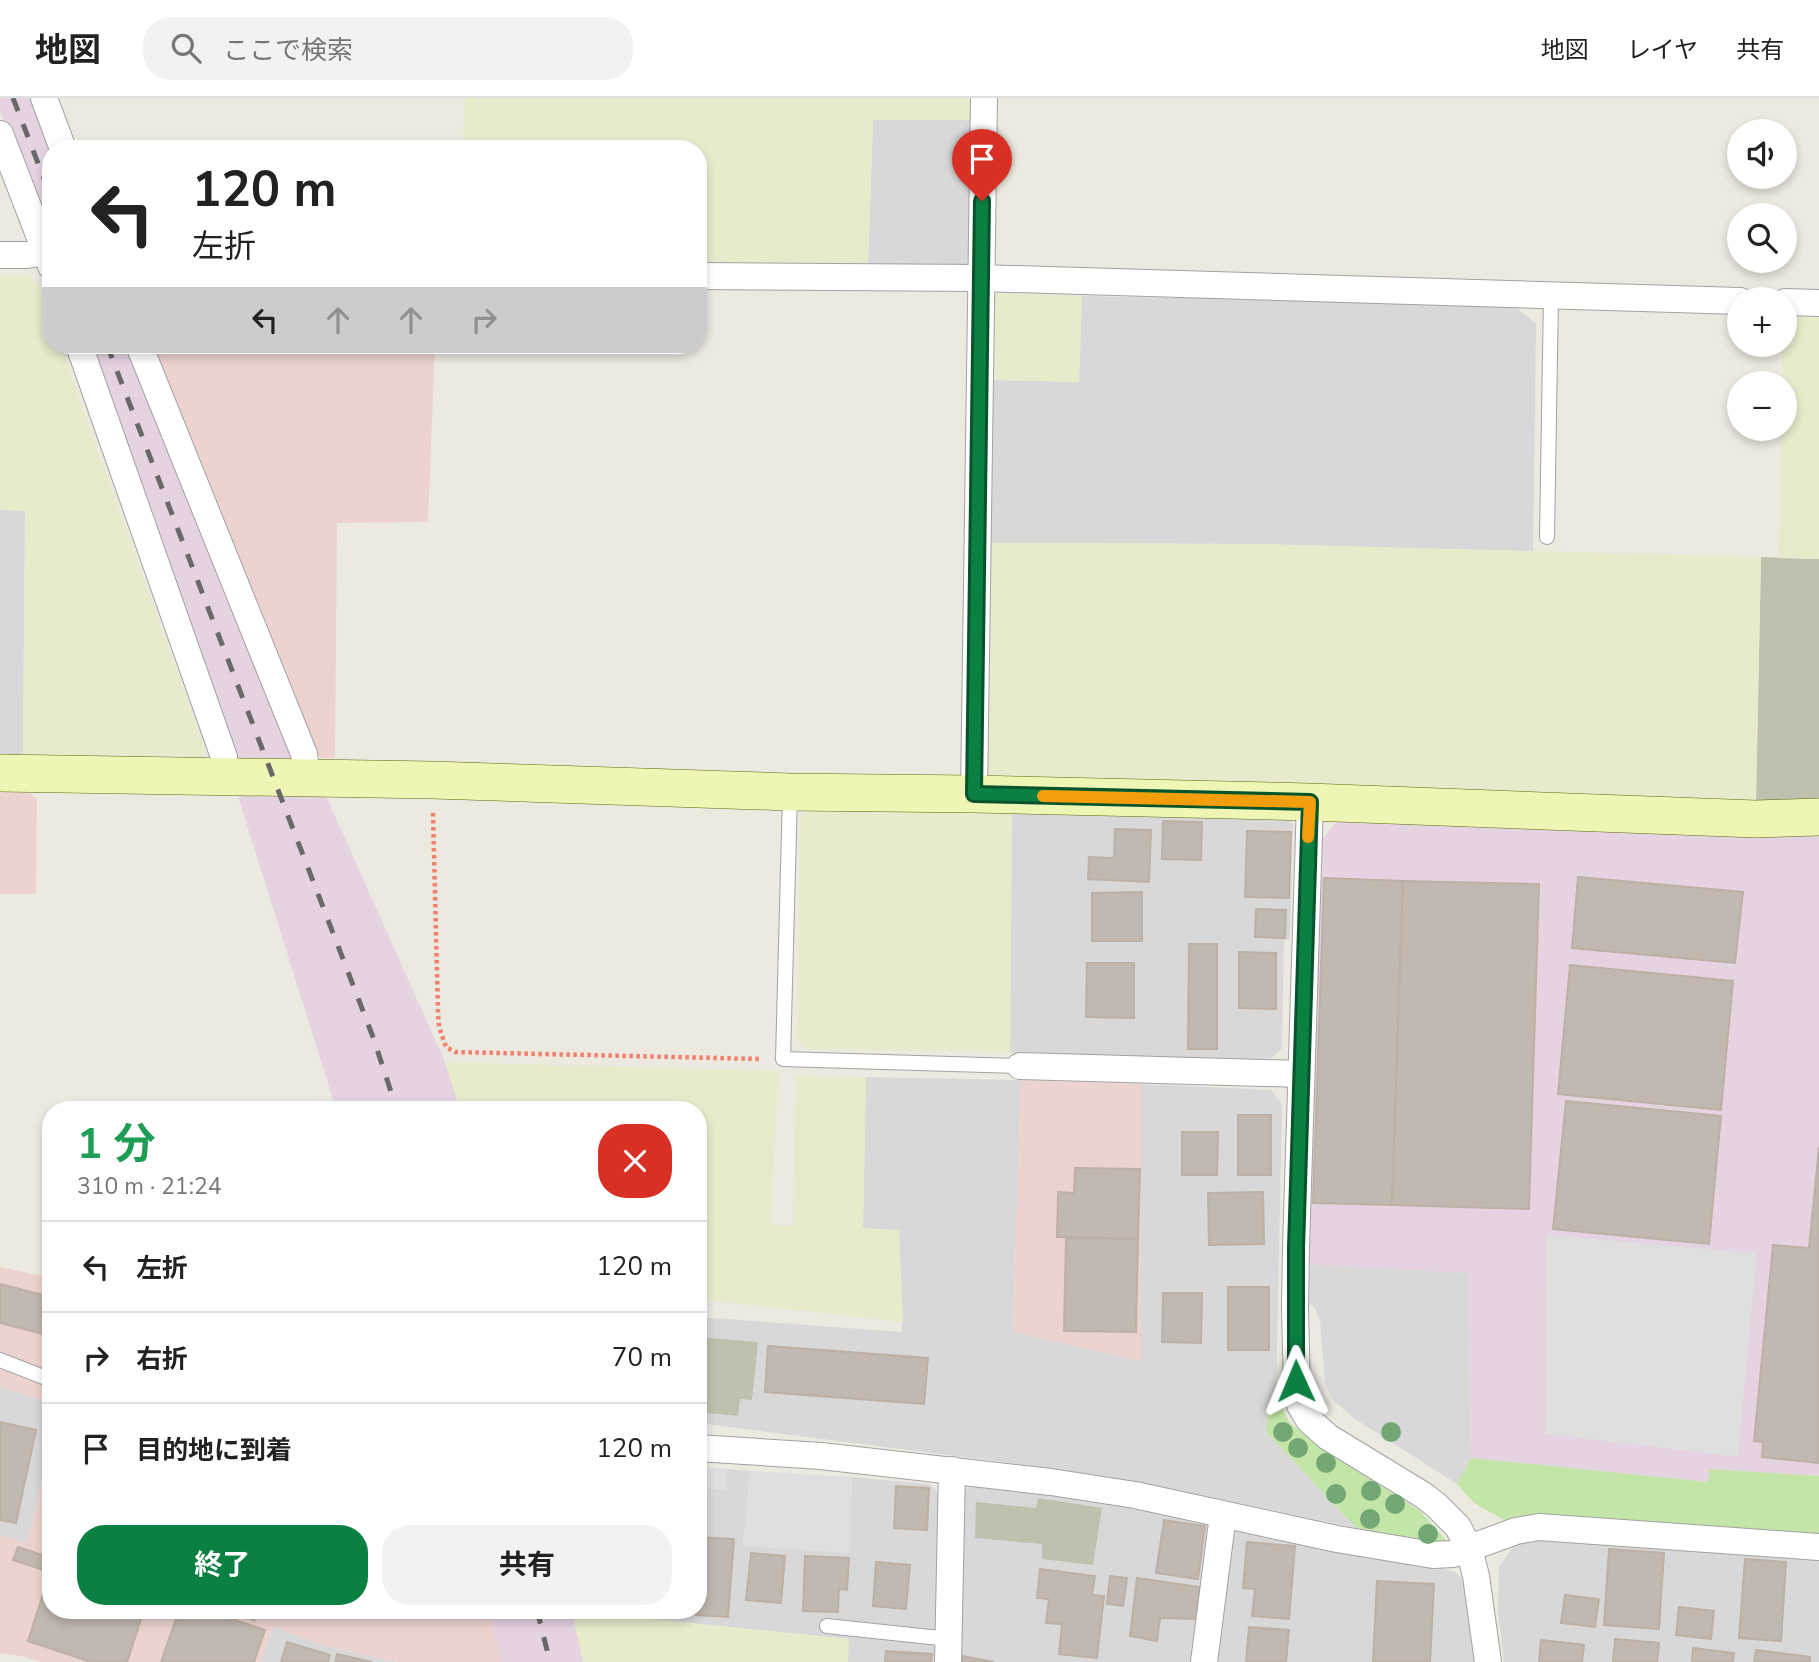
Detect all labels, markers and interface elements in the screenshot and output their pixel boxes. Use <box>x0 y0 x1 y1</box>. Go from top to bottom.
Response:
search box <box>143 17 633 80</box>
text: 地図 <box>35 28 101 73</box>
icon: search <box>167 29 205 67</box>
text: ここで検索 <box>223 33 353 68</box>
text: 地図 <box>1541 34 1589 66</box>
text: レイヤ <box>1627 34 1698 66</box>
text: 共有 <box>1736 34 1784 66</box>
map controls <box>1727 119 1797 441</box>
button: sound <box>1727 119 1797 189</box>
pin <box>952 129 1012 201</box>
icon: arrive <box>963 140 1001 178</box>
text: 120 m <box>192 156 336 223</box>
icon: left <box>77 168 168 259</box>
button: search <box>1727 203 1797 273</box>
text: 左折 <box>192 225 256 268</box>
button: + <box>1727 287 1797 357</box>
icon: left <box>246 301 284 339</box>
icon: ahead <box>319 301 357 339</box>
icon: ahead <box>392 301 430 339</box>
icon: right <box>465 301 503 339</box>
button: − <box>1727 371 1797 441</box>
text: 1 分 <box>77 1116 156 1173</box>
button: close <box>598 1124 672 1198</box>
text: 310 m · 21:24 <box>77 1171 222 1202</box>
icon: left <box>77 1248 115 1286</box>
text: 120 m <box>596 1249 672 1284</box>
text: 左折 <box>136 1251 188 1286</box>
icon: right <box>77 1339 115 1377</box>
text: 70 m <box>612 1340 672 1375</box>
text: 右折 <box>136 1342 188 1377</box>
position arrow <box>1259 1344 1333 1418</box>
icon: arrive <box>77 1430 115 1468</box>
text: 120 m <box>596 1431 672 1466</box>
text: 目的地に到着 <box>136 1433 292 1468</box>
button: 終了 <box>77 1525 368 1605</box>
button: 共有 <box>382 1525 672 1605</box>

